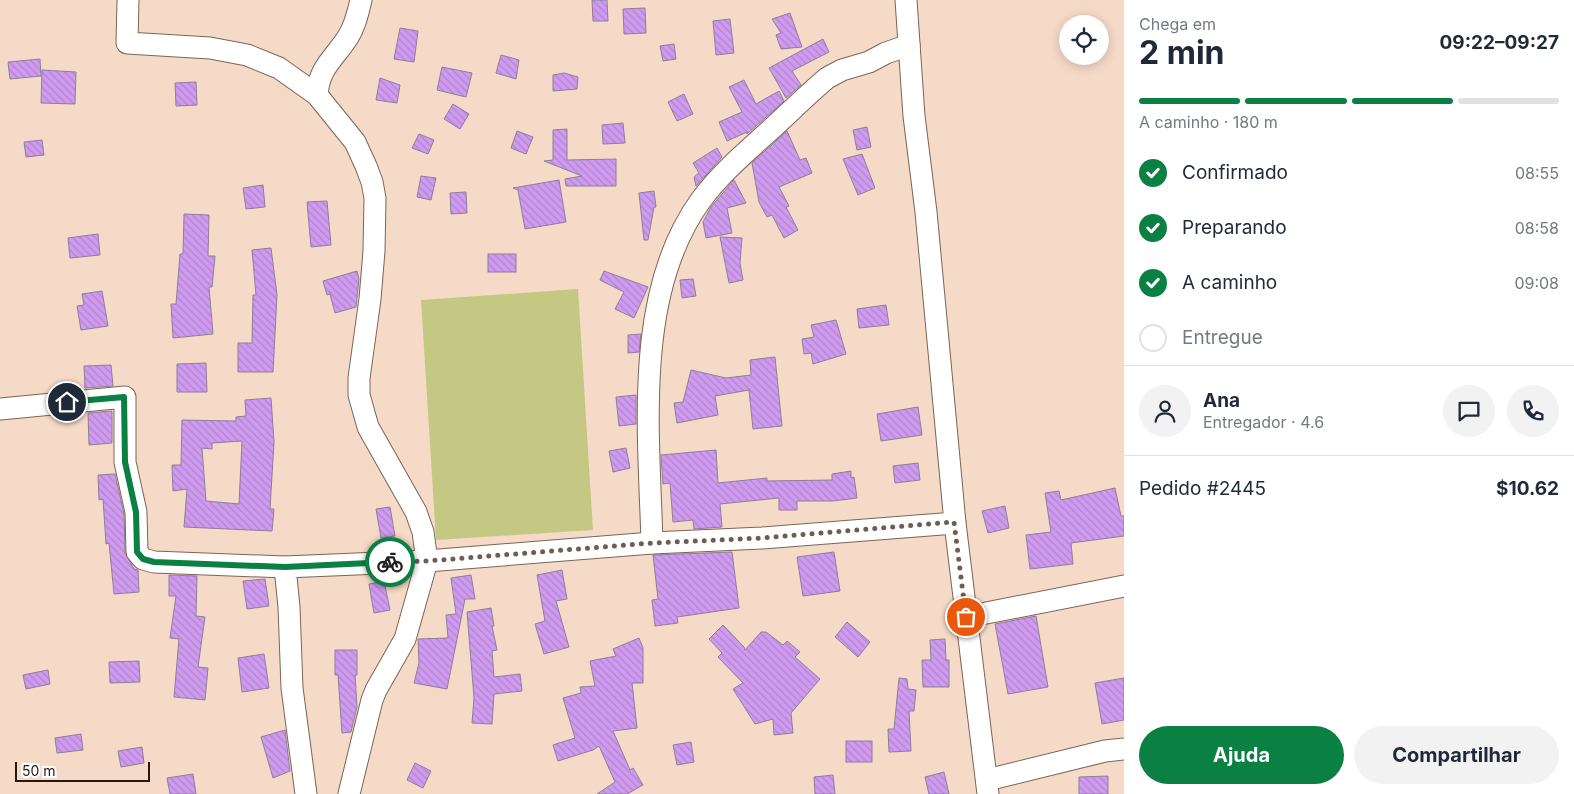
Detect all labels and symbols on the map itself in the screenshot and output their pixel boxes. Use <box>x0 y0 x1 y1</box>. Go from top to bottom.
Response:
pin <box>46 381 88 423</box>
courier <box>365 537 415 587</box>
pin <box>945 596 987 638</box>
scale bar <box>15 759 150 782</box>

